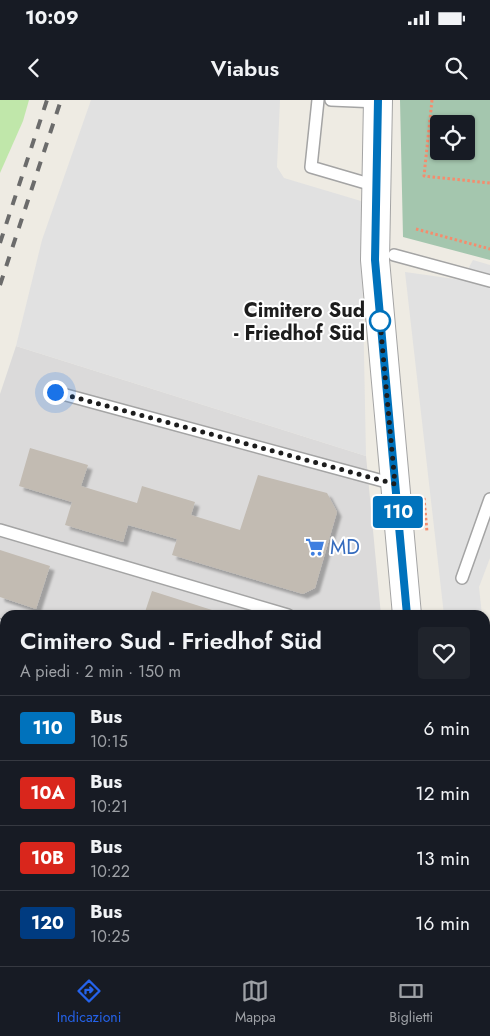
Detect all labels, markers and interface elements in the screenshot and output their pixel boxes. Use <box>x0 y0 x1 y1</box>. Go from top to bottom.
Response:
text: 10:09 <box>25 4 79 31</box>
text: Viabus <box>211 52 279 84</box>
icon: back <box>20 54 48 82</box>
icon: search <box>442 54 470 82</box>
map controls <box>430 115 475 160</box>
button: locate <box>430 115 475 160</box>
place label: Cimitero Sud - Friedhof Süd <box>234 296 365 348</box>
marker: Cimitero Sud - Friedhof Süd <box>369 310 391 332</box>
your location <box>43 380 68 405</box>
line badge: 110 <box>369 496 427 528</box>
text: 110 <box>383 499 413 525</box>
place label: MD <box>330 533 360 562</box>
supermarket icon: MD <box>304 536 326 558</box>
text: Cimitero Sud - Friedhof Süd <box>20 623 322 658</box>
button: heart <box>418 627 470 679</box>
text: A piedi · 2 min · 150 m <box>20 660 181 683</box>
text: Bus <box>90 703 122 730</box>
text: 110 <box>32 715 63 741</box>
text: 6 min <box>424 715 470 742</box>
text: 10:15 <box>90 730 128 753</box>
text: Bus <box>90 768 122 795</box>
text: 10A <box>30 780 65 806</box>
text: 12 min <box>415 780 470 807</box>
text: 10:21 <box>90 795 128 818</box>
text: Bus <box>90 833 122 860</box>
text: 10B <box>31 845 64 871</box>
text: 13 min <box>416 845 470 872</box>
text: 10:22 <box>90 860 130 883</box>
text: Bus <box>90 898 122 925</box>
text: 120 <box>31 910 64 936</box>
text: 16 min <box>415 910 470 937</box>
text: 10:25 <box>90 925 130 948</box>
tab: Indicazioni <box>57 977 121 1027</box>
tab: Mappa <box>235 977 276 1027</box>
tab: Biglietti <box>389 977 433 1027</box>

